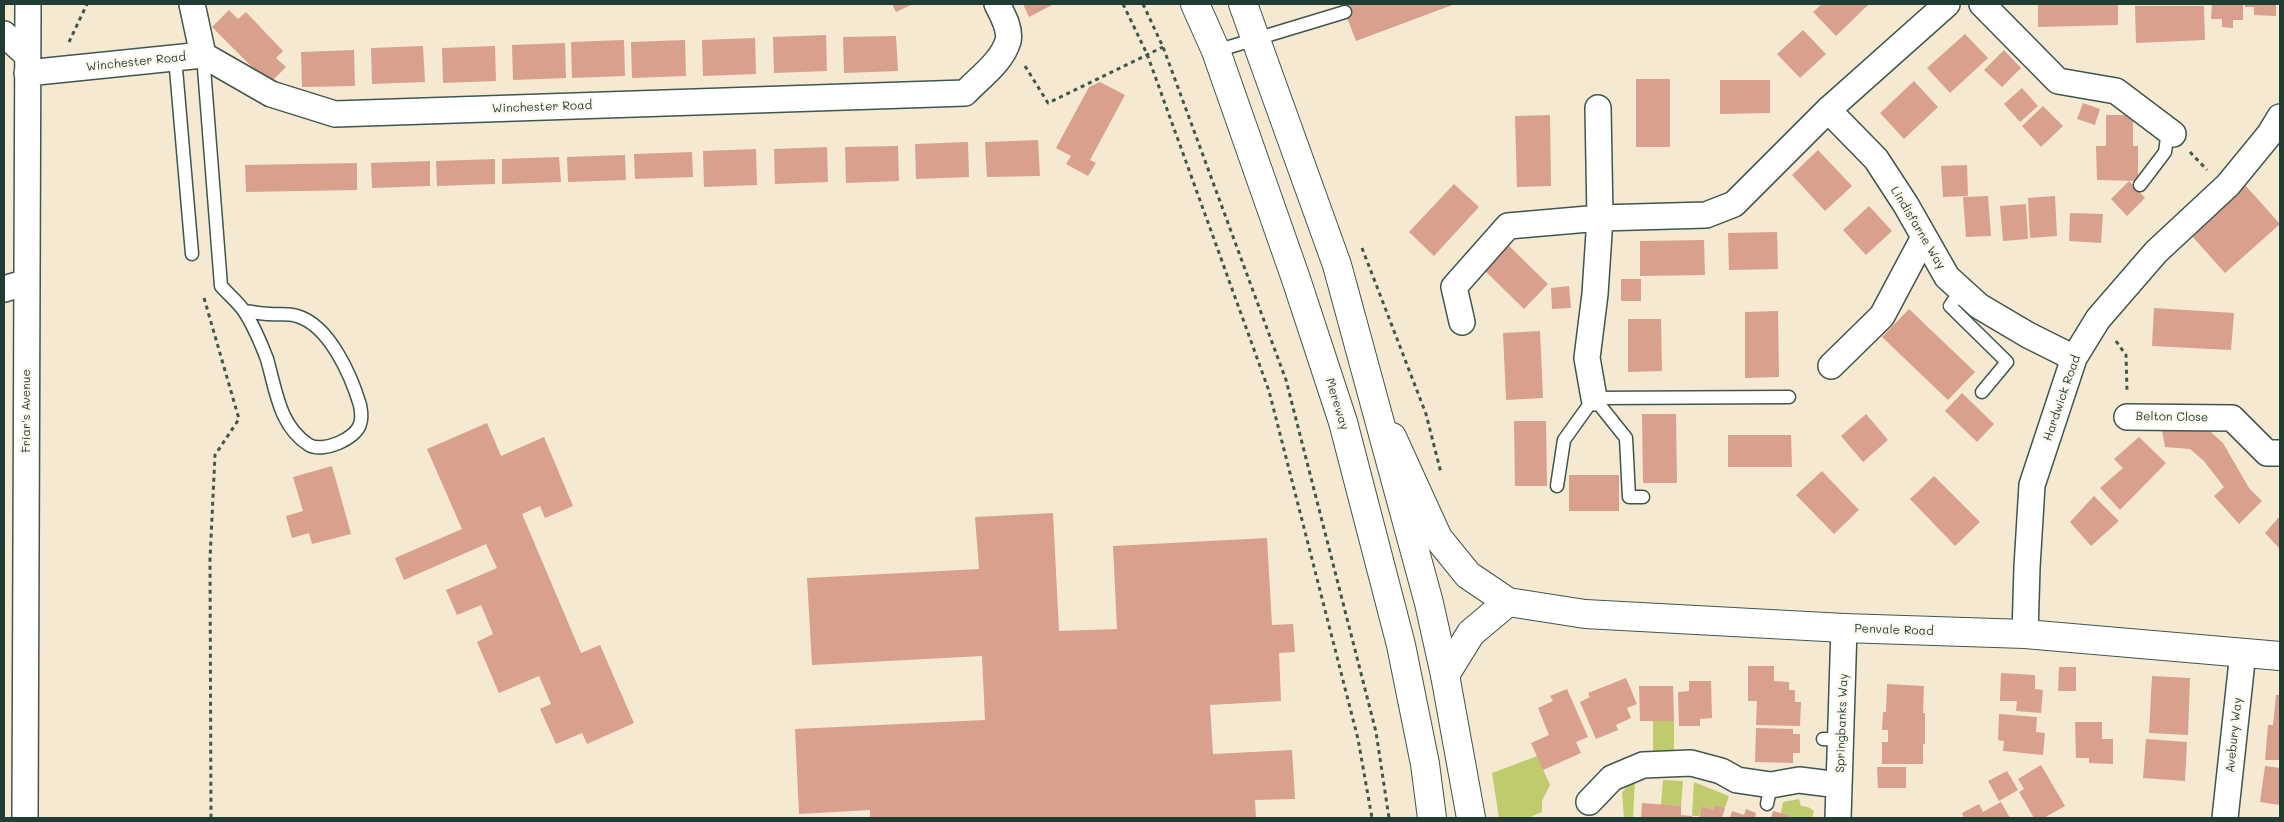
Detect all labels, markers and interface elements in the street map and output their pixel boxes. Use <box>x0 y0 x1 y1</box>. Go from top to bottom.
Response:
street label: Winchester Road <box>85 50 187 74</box>
street label: Winchester Road <box>492 98 592 116</box>
street label: Lindisfarne Way <box>1888 184 1948 272</box>
street label: Hardwick Road <box>2041 353 2083 443</box>
street label: Friar's Avenue <box>19 369 33 453</box>
street label: Mereway <box>1322 376 1352 432</box>
street label: Belton Close <box>2136 409 2208 425</box>
street label: Penvale Road <box>1854 621 1934 639</box>
street label: Springbanks Way <box>1833 673 1851 773</box>
street label: Avebury Way <box>2223 697 2245 773</box>

